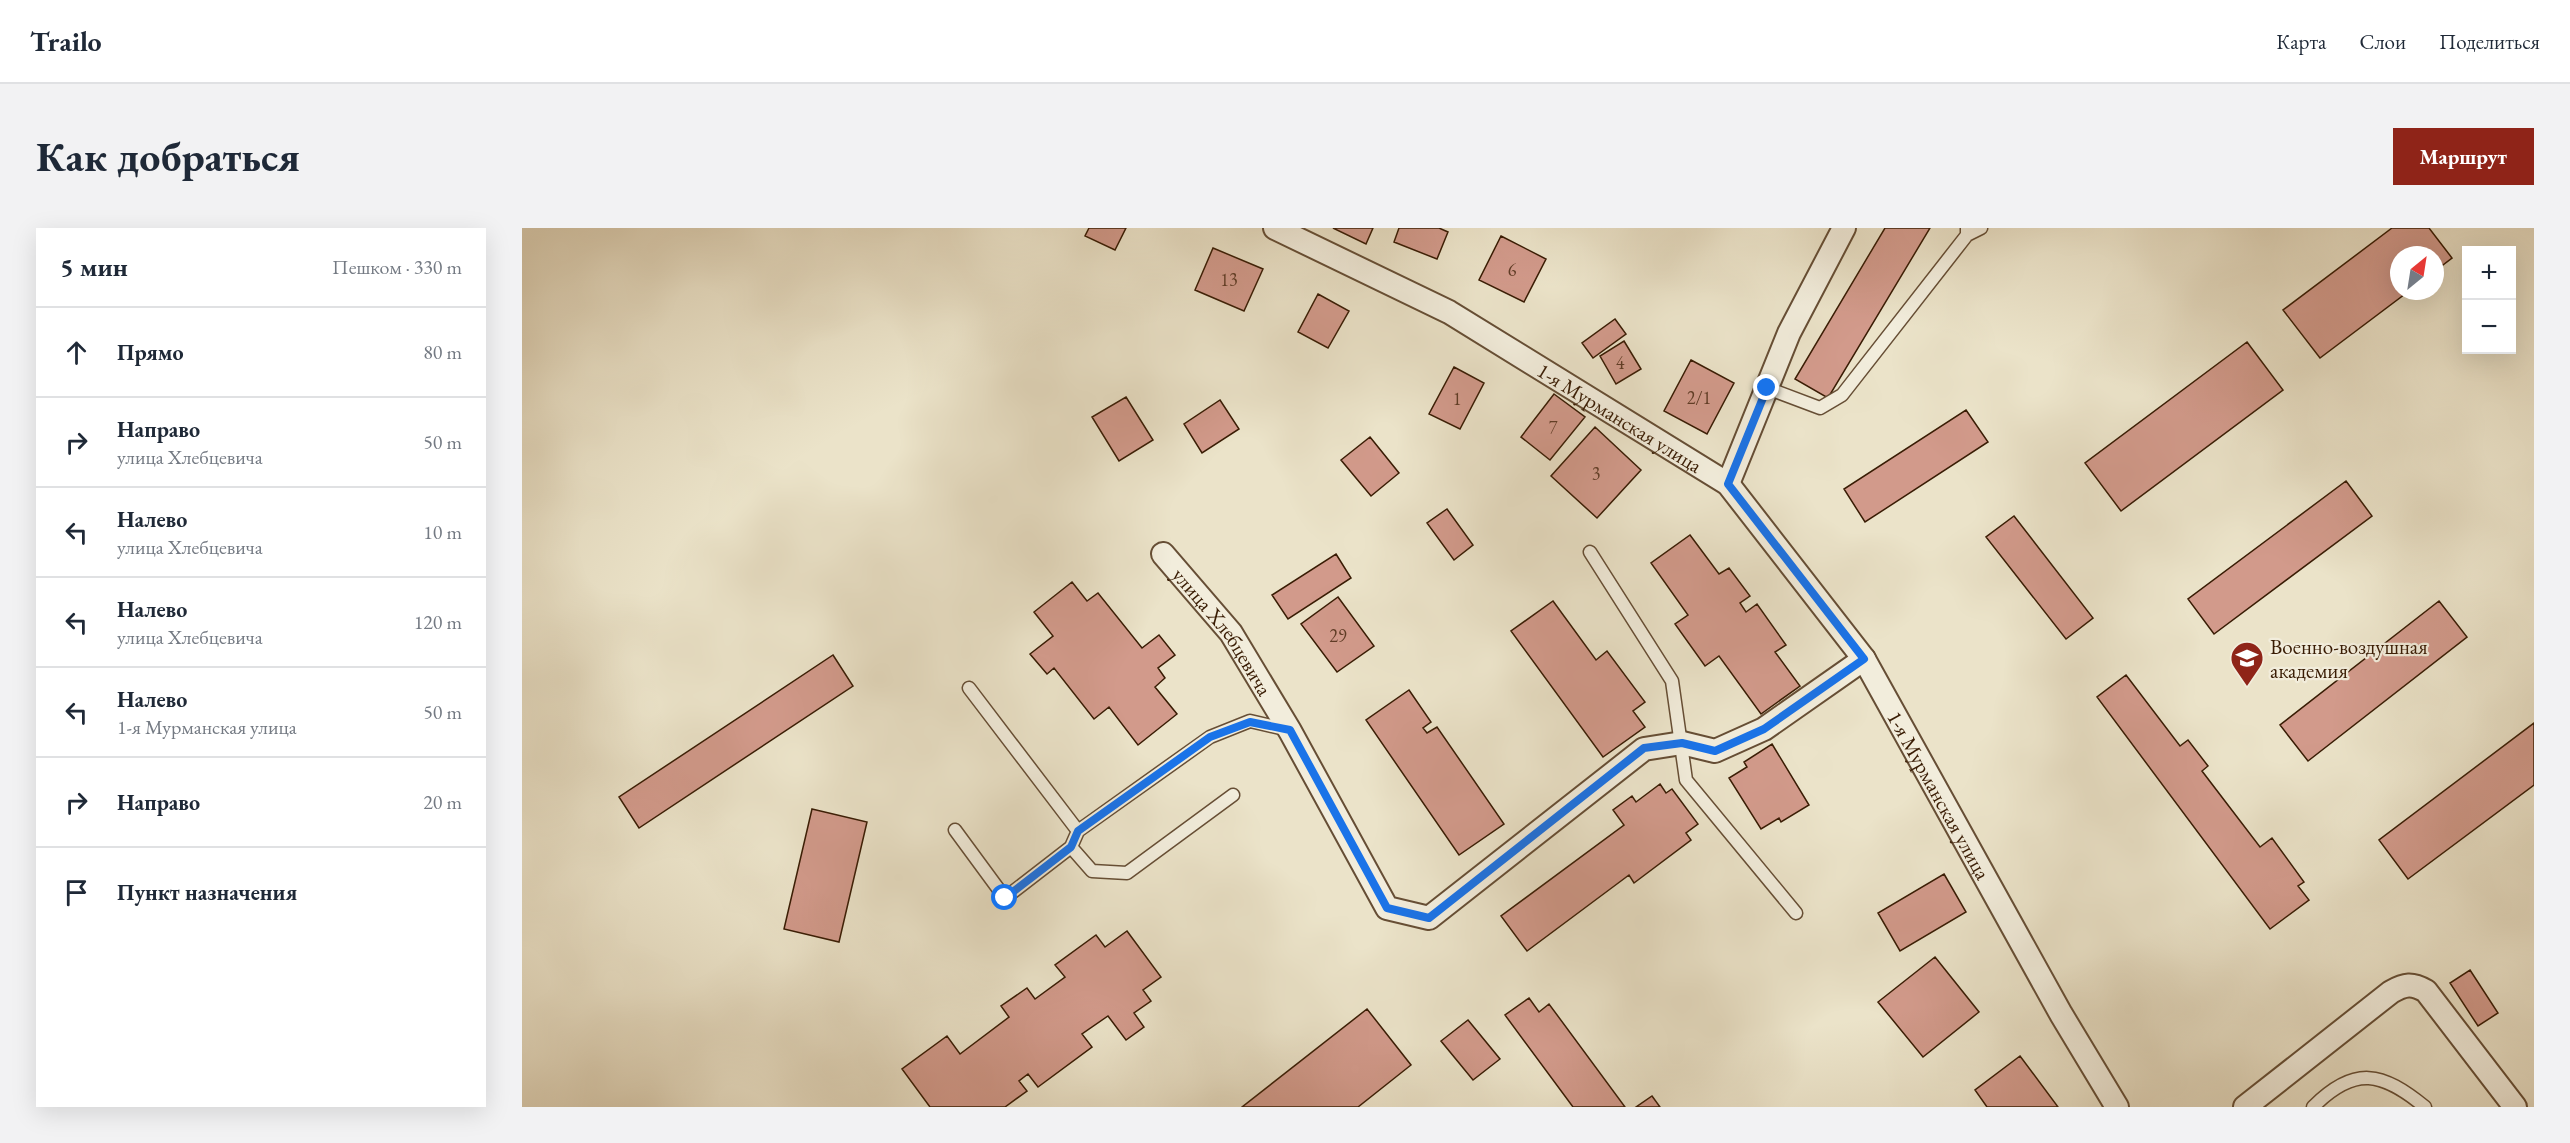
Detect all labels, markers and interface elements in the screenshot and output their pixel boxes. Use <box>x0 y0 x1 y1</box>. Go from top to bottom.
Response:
text: Trailo <box>30 23 102 59</box>
text: Карта <box>2276 28 2326 55</box>
text: Слои <box>2359 28 2406 55</box>
text: Поделиться <box>2439 28 2540 55</box>
button: Маршрут <box>2393 128 2534 185</box>
text: Как добраться <box>36 129 300 184</box>
north arrow <box>2390 246 2444 300</box>
map controls <box>2462 246 2516 354</box>
button: + <box>2462 246 2516 300</box>
text: 5 мин <box>60 250 128 284</box>
text: Пешком · 330 m <box>332 254 462 280</box>
house number: 6 <box>1508 258 1517 281</box>
house number: 13 <box>1220 268 1238 291</box>
button: − <box>2462 300 2516 354</box>
icon: ahead <box>60 336 93 369</box>
text: Прямо <box>117 338 184 367</box>
text: 80 m <box>423 339 462 365</box>
house number: 4 <box>1616 351 1625 374</box>
street label: 1-я Мурманская улица <box>1532 356 1708 479</box>
route end <box>1753 374 1779 400</box>
house number: 2/1 <box>1687 386 1711 409</box>
house number: 1 <box>1453 387 1461 410</box>
text: Направо <box>117 415 200 444</box>
house number: 7 <box>1549 416 1558 439</box>
icon: right <box>60 426 93 459</box>
text: 50 m <box>423 429 462 455</box>
text: улица Хлебцевича <box>117 444 263 470</box>
house number: 3 <box>1592 462 1600 485</box>
text: Налево <box>117 505 187 534</box>
icon: left <box>60 516 93 549</box>
text: 10 m <box>423 519 462 545</box>
text: улица Хлебцевича <box>117 534 263 560</box>
street label: улица Хлебцевича <box>1167 561 1279 701</box>
text: Налево <box>117 595 187 624</box>
icon: left <box>60 606 93 639</box>
text: 120 m <box>414 609 462 635</box>
text: улица Хлебцевича <box>117 624 263 650</box>
house number: 29 <box>1329 624 1347 647</box>
place label: Военно-воздушная академия <box>2270 633 2428 684</box>
school or university icon: Военно-воздушная академия <box>2229 640 2265 687</box>
text: Налево <box>117 685 187 714</box>
icon: left <box>60 696 93 729</box>
text: 50 m <box>423 699 462 725</box>
street label: 1-я Мурманская улица <box>1882 706 1997 885</box>
text: 1-я Мурманская улица <box>117 714 297 740</box>
icon: right <box>60 786 93 819</box>
text: Направо <box>117 788 200 817</box>
text: 20 m <box>423 789 462 815</box>
icon: arrive <box>60 876 93 909</box>
text: Пункт назначения <box>117 878 297 907</box>
route start <box>991 884 1017 910</box>

